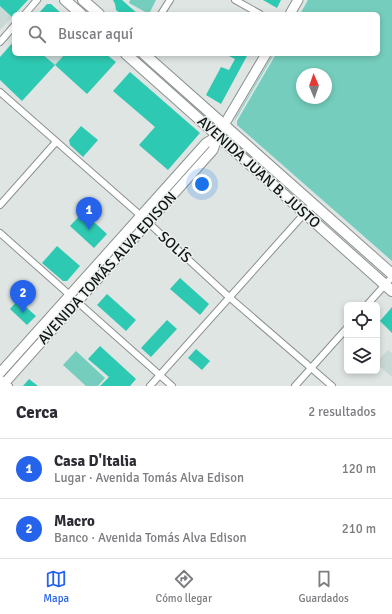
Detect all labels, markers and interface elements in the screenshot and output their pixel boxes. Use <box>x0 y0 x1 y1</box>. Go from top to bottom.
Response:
search box <box>12 12 380 56</box>
icon: search <box>26 23 48 45</box>
text: Buscar aquí <box>58 25 133 43</box>
north arrow <box>296 68 332 104</box>
street label: AVENIDA JUAN B. JUSTO <box>194 112 324 232</box>
your location <box>192 174 212 194</box>
street label: AVENIDA TOMÁS ALVA EDISON <box>33 187 180 348</box>
pin: 1 <box>76 197 102 230</box>
street label: SOLÍS <box>155 227 196 267</box>
pin: 2 <box>10 280 36 313</box>
map controls <box>344 302 380 374</box>
button: locate <box>344 302 380 338</box>
button: layers <box>344 338 380 374</box>
text: Cerca <box>16 402 58 423</box>
text: 2 resultados <box>308 404 376 420</box>
text: Casa D'Italia <box>54 452 137 470</box>
text: 1 <box>25 461 33 477</box>
text: 120 m <box>342 461 376 477</box>
text: Lugar · Avenida Tomás Alva Edison <box>54 470 244 486</box>
text: Macro <box>54 512 95 530</box>
text: 2 <box>25 521 33 537</box>
text: 210 m <box>342 521 376 537</box>
text: Banco · Avenida Tomás Alva Edison <box>54 530 247 546</box>
tab: Mapa <box>43 568 69 605</box>
tab: Cómo llegar <box>156 568 212 605</box>
tab: Guardados <box>298 568 349 605</box>

